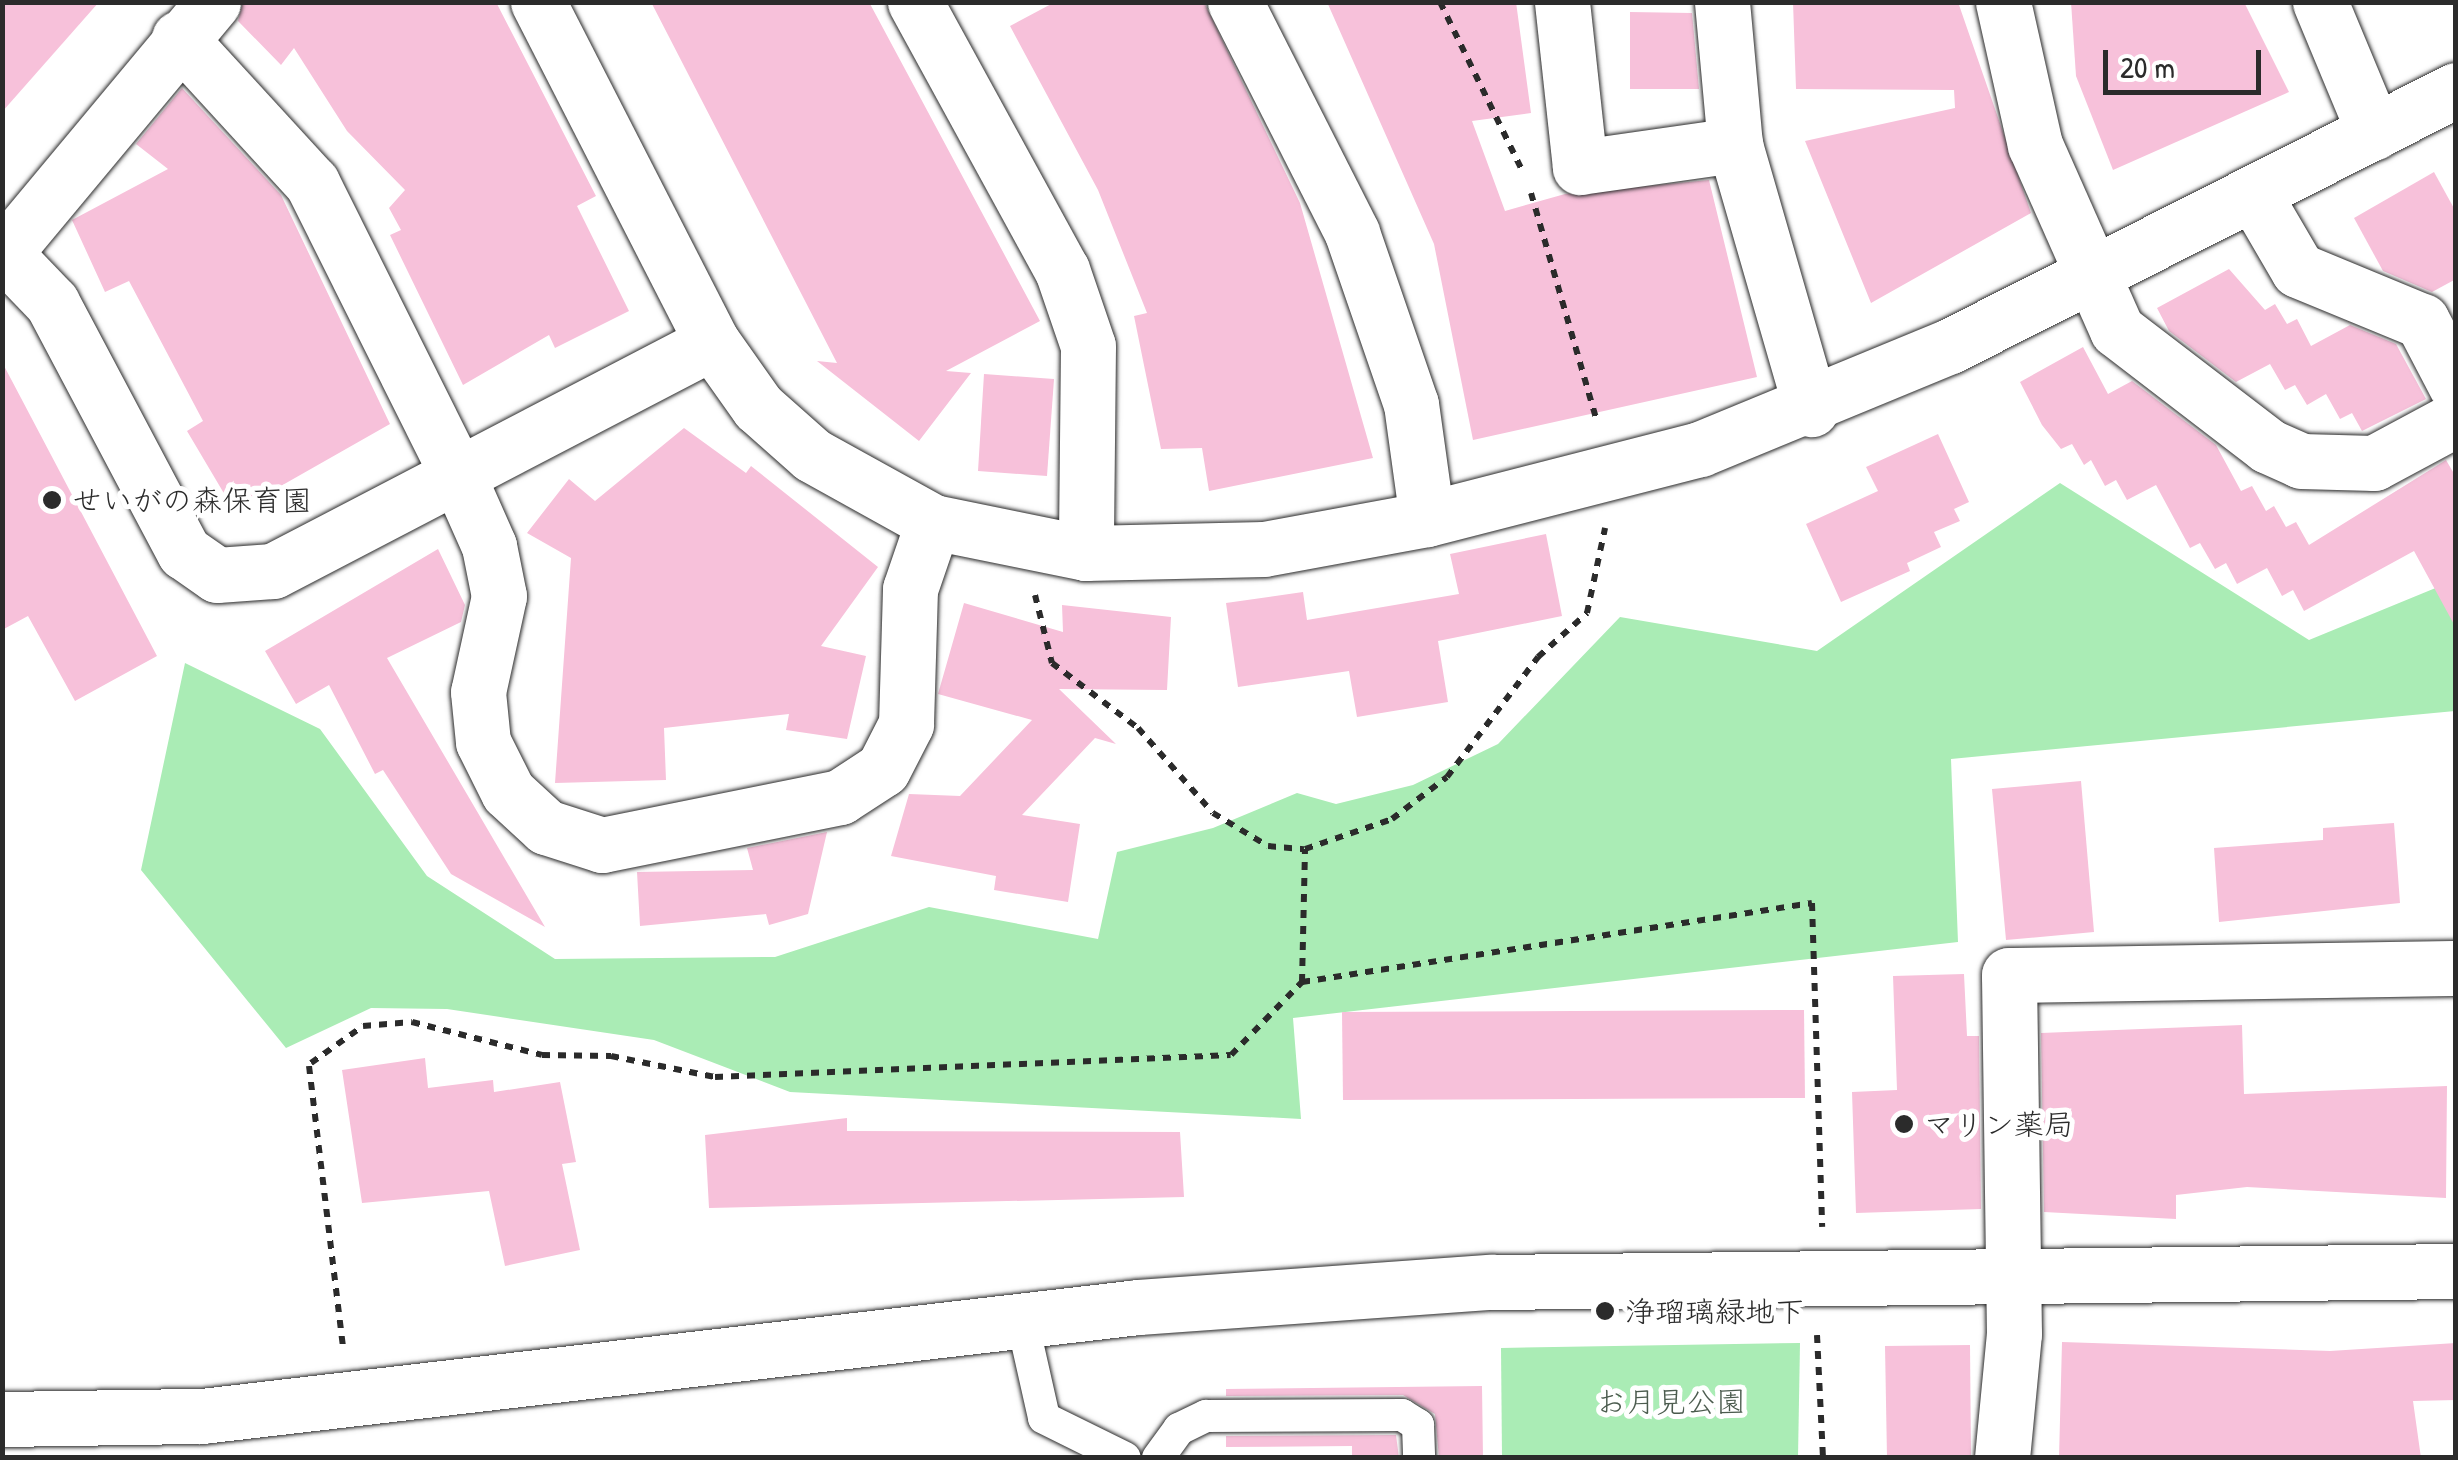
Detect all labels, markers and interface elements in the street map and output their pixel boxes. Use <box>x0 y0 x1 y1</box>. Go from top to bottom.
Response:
scale bar <box>2108 30 2266 92</box>
text: 20 m <box>2120 47 2175 87</box>
place label: せいがの森保育園 <box>72 482 312 518</box>
marker: せいがの森保育園 <box>41 489 63 511</box>
place label: マリン薬局 <box>1924 1106 2074 1142</box>
marker: マリン薬局 <box>1893 1113 1915 1135</box>
place label: 浄瑠璃緑地下 <box>1625 1293 1805 1329</box>
marker: 浄瑠璃緑地下 <box>1594 1300 1616 1322</box>
park label: お月見公園 <box>1596 1383 1746 1419</box>

